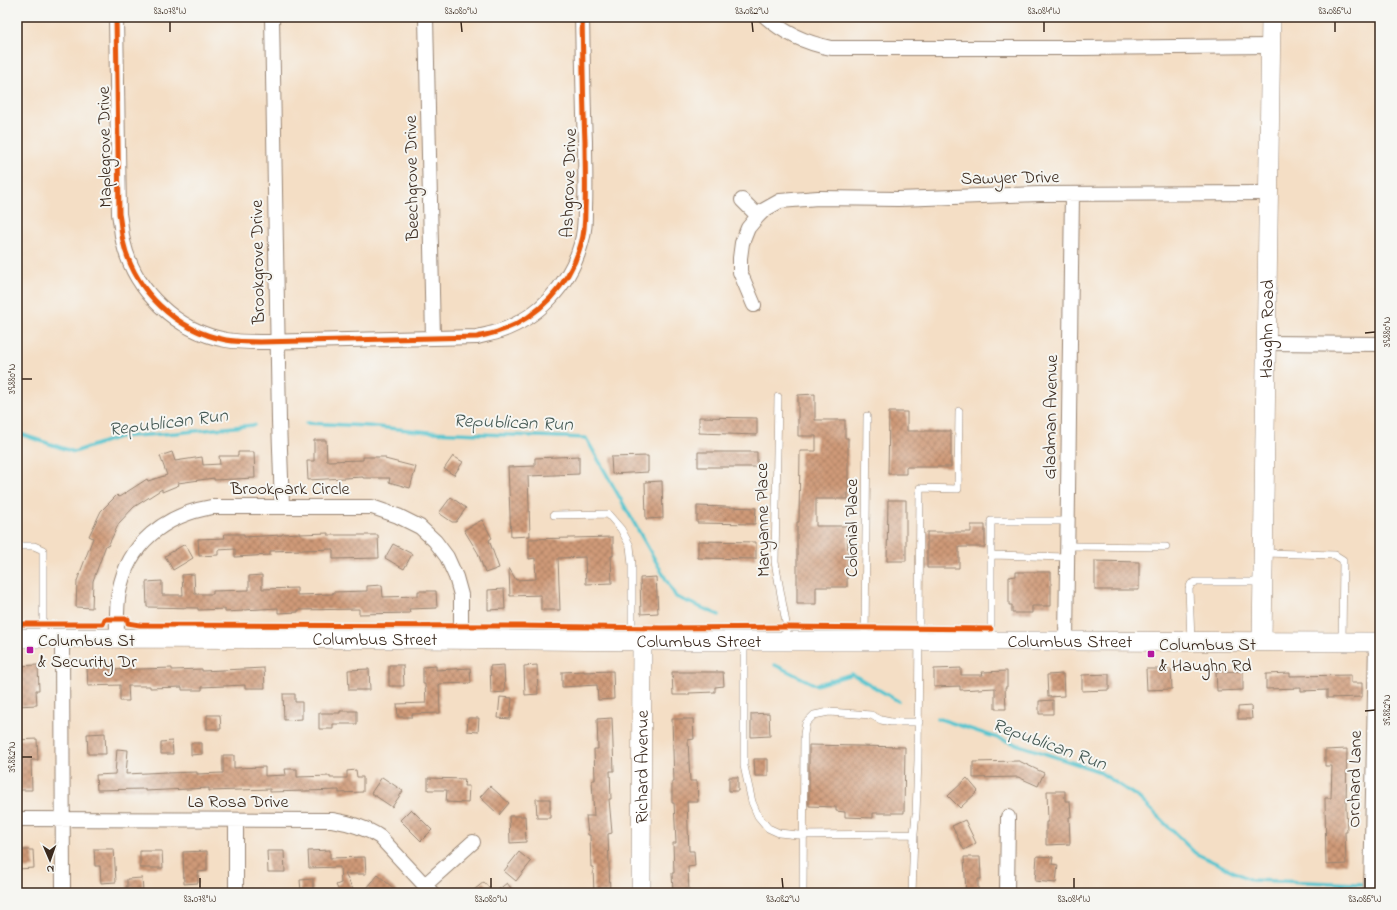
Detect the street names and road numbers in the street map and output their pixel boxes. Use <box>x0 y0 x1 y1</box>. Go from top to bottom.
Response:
street label: Maplegrove Drive <box>92 85 121 208</box>
street label: Beechgrove Drive <box>399 114 428 242</box>
street label: Ashgrove Drive <box>555 127 586 238</box>
street label: Sawyer Drive <box>960 165 1061 193</box>
street label: Brookgrove Drive <box>245 199 274 325</box>
street label: Haughn Road <box>1255 279 1282 379</box>
street label: Gladman Avenue <box>1038 353 1066 480</box>
street label: Maryanne Place <box>750 462 778 577</box>
street label: Brookpark Circle <box>229 477 350 503</box>
street label: Colonial Place <box>840 478 866 577</box>
street label: Columbus Street <box>313 628 438 654</box>
street label: Columbus Street <box>636 630 761 656</box>
street label: Columbus Street <box>1008 630 1132 656</box>
street label: Richard Avenue <box>630 709 657 824</box>
street label: Orchard Lane <box>1342 729 1370 828</box>
street label: La Rosa Drive <box>187 790 290 816</box>

